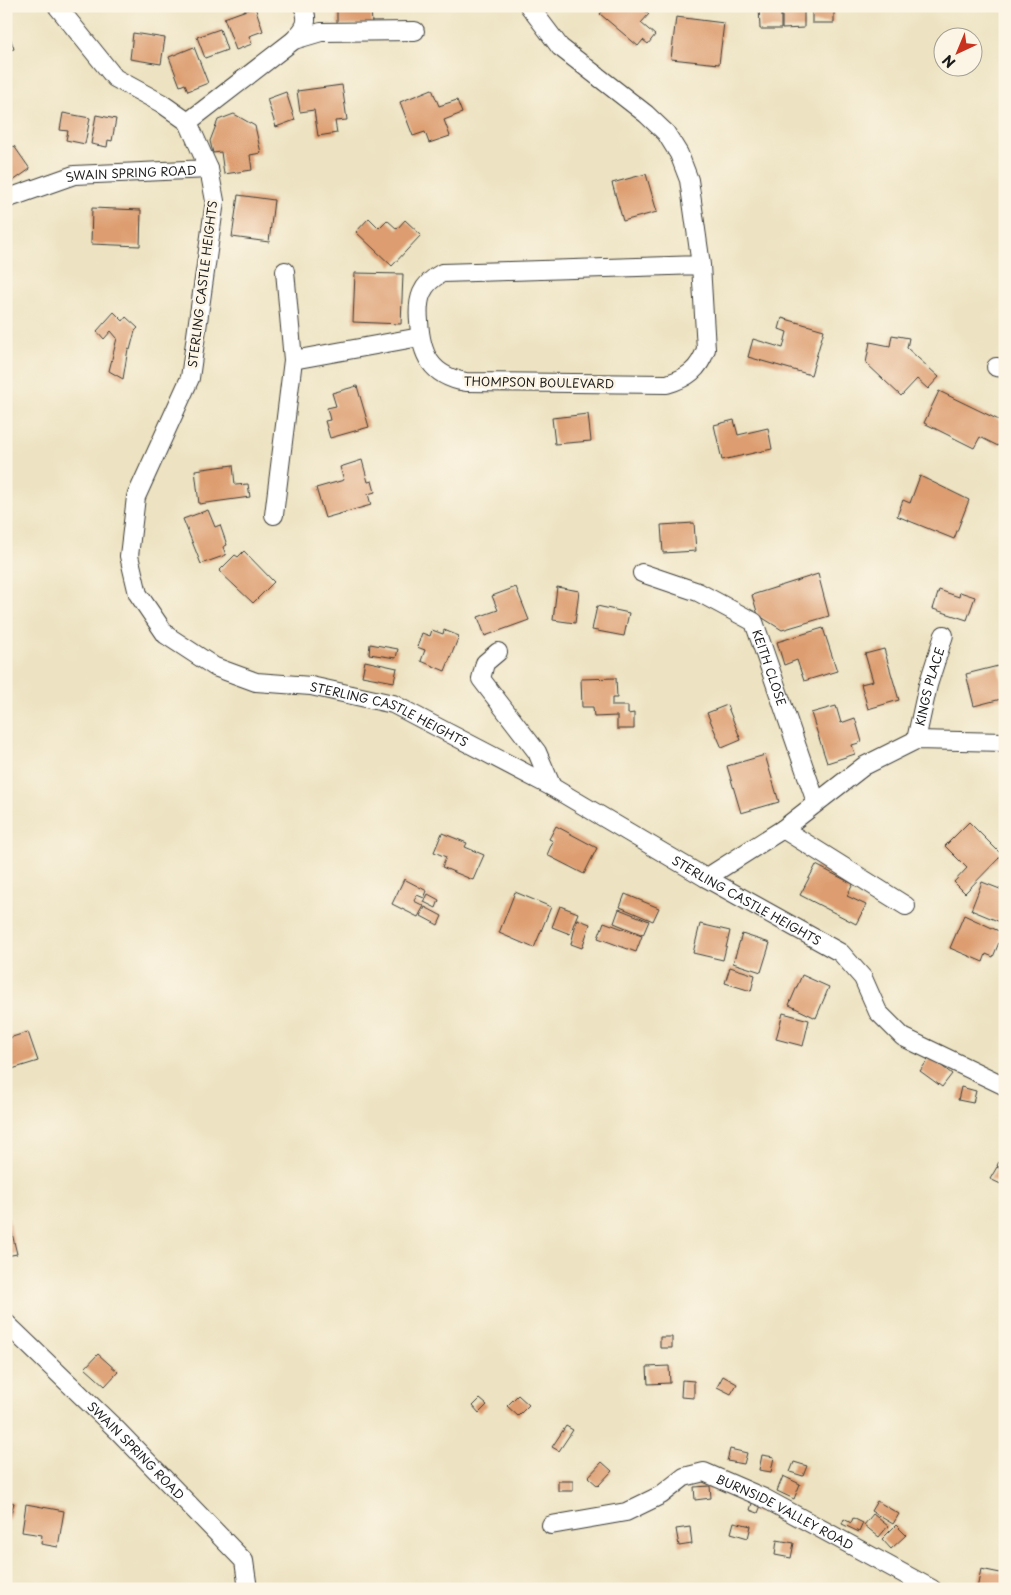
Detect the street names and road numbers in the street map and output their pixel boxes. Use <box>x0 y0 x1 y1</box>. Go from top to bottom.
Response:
street label: SWAIN SPRING ROAD <box>63 161 197 186</box>
street label: STERLING CASTLE HEIGHTS <box>183 199 221 369</box>
street label: THOMPSON BOULEVARD <box>464 372 614 392</box>
street label: KEITH CLOSE <box>748 627 791 708</box>
street label: KINGS PLACE <box>910 645 949 728</box>
street label: STERLING CASTLE HEIGHTS <box>308 677 472 751</box>
street label: STERLING CASTLE HEIGHTS <box>669 851 825 949</box>
street label: SWAIN SPRING ROAD <box>83 1397 189 1504</box>
street label: BURNSIDE VALLEY ROAD <box>713 1469 857 1554</box>

